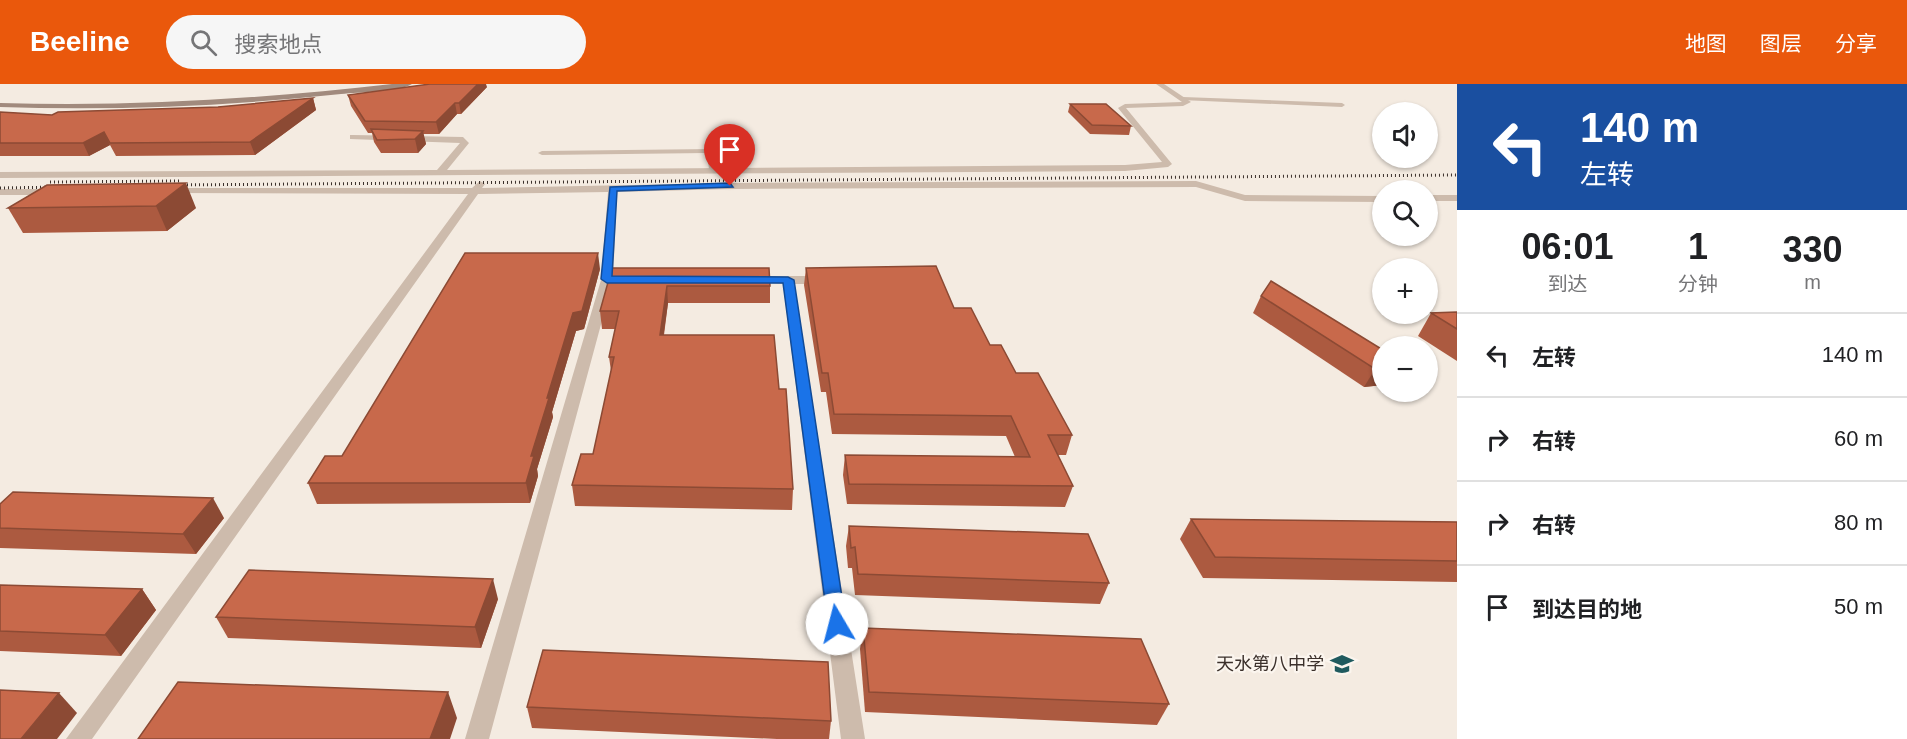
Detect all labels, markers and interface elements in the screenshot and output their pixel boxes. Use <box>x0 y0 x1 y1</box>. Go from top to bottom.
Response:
search box <box>166 15 586 69</box>
text: Beeline <box>30 26 130 57</box>
icon: search <box>187 26 220 59</box>
text: 搜索地点 <box>235 32 323 57</box>
text: 地图 <box>1685 32 1727 55</box>
text: 图层 <box>1760 32 1802 55</box>
text: 分享 <box>1835 32 1877 55</box>
map controls <box>1372 102 1438 402</box>
button: sound <box>1372 102 1438 168</box>
text: 140 m <box>1580 104 1699 151</box>
icon: left <box>1481 108 1559 186</box>
pin <box>704 124 755 186</box>
icon: arrive <box>713 133 746 166</box>
text: 左转 <box>1580 160 1634 190</box>
button: search <box>1372 180 1438 246</box>
text: 06:01 <box>1521 226 1614 267</box>
text: 1 <box>1688 226 1708 267</box>
text: 330 <box>1782 229 1843 270</box>
button: + <box>1372 258 1438 324</box>
text: m <box>1804 271 1821 293</box>
text: 到达 <box>1547 273 1587 295</box>
text: 分钟 <box>1678 273 1718 295</box>
button: − <box>1372 336 1438 402</box>
icon: left <box>1481 339 1514 372</box>
text: 140 m <box>1822 342 1883 367</box>
text: 左转 <box>1532 345 1576 370</box>
icon: right <box>1481 423 1514 456</box>
text: 60 m <box>1834 426 1883 451</box>
text: 右转 <box>1532 429 1576 454</box>
icon: right <box>1481 507 1514 540</box>
text: 80 m <box>1834 510 1883 535</box>
text: 右转 <box>1532 513 1576 538</box>
icon: arrive <box>1481 591 1514 624</box>
position arrow <box>805 592 869 656</box>
text: 50 m <box>1834 594 1883 619</box>
text: 到达目的地 <box>1532 597 1642 622</box>
school or university icon: 天水第八中学 <box>1329 651 1355 677</box>
place label: 天水第八中学 <box>1216 654 1324 674</box>

